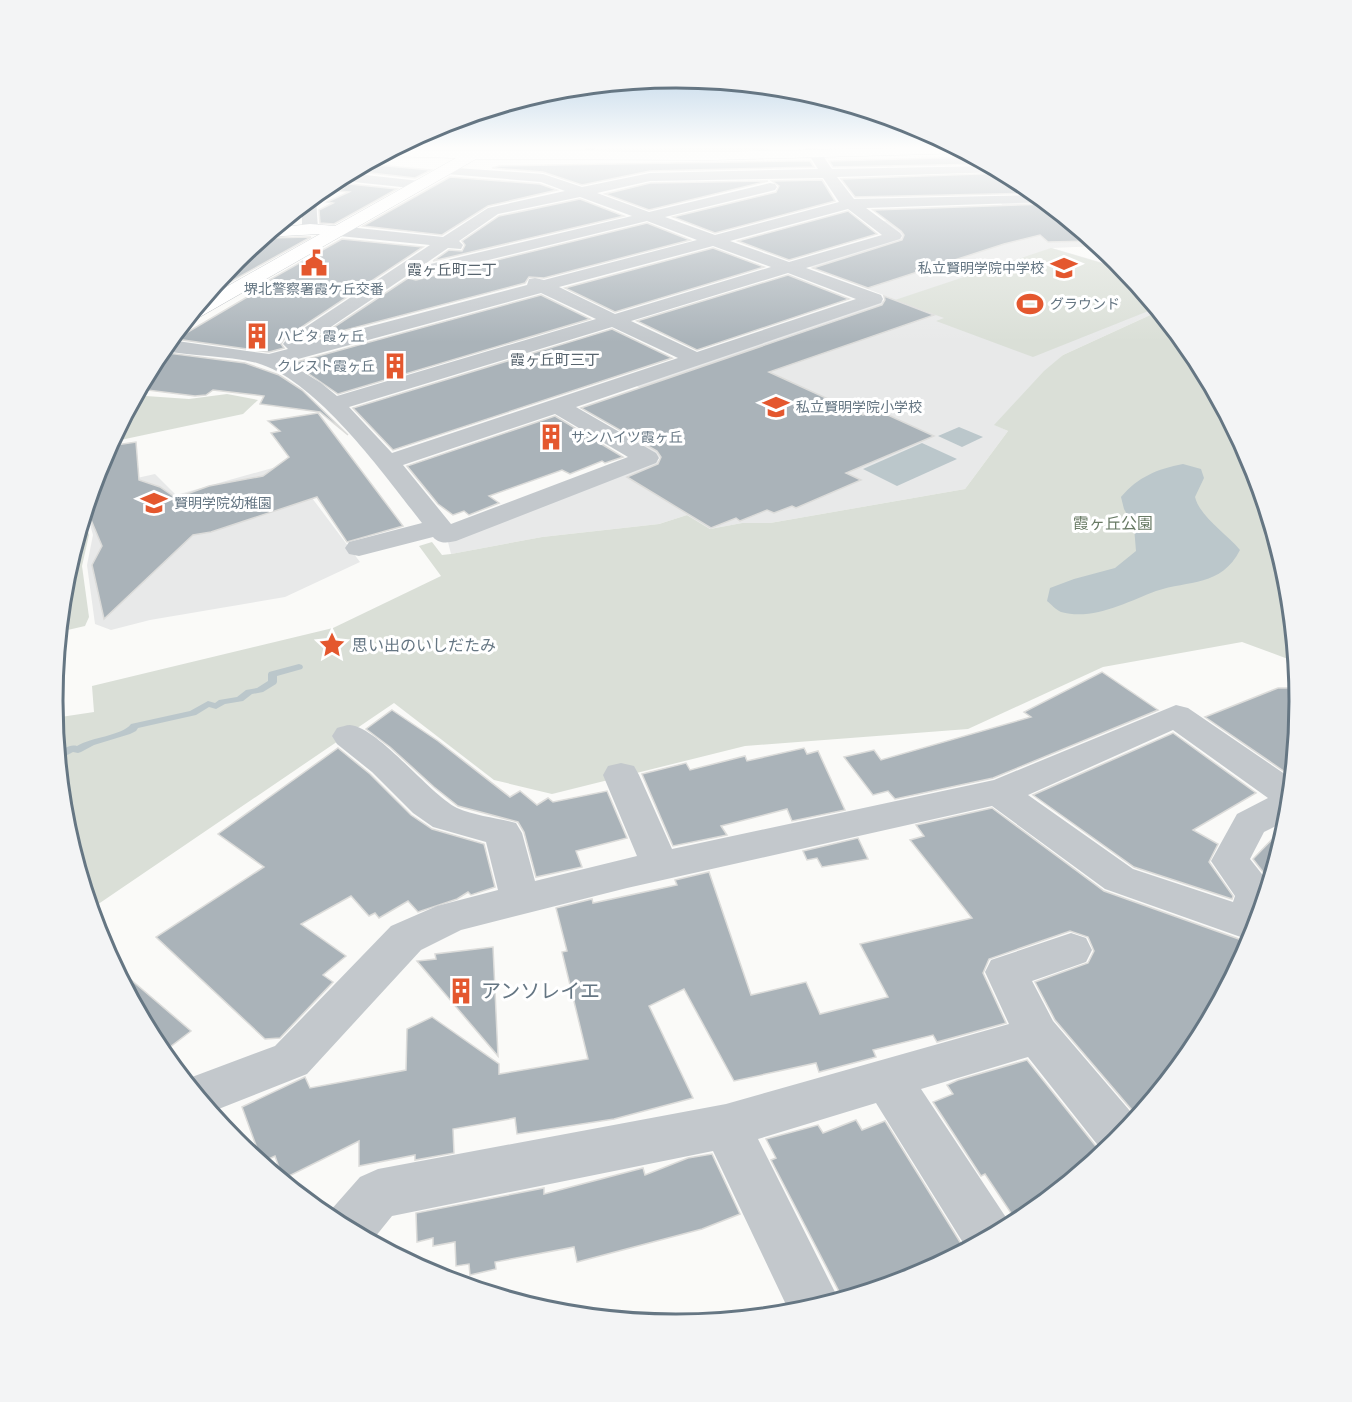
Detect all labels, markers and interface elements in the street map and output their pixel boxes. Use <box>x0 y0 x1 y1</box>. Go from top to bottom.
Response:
public building icon: 堺北警察署霞ケ丘交番 <box>299 248 329 278</box>
school or university icon: 私立賢明学院中学校 <box>1049 253 1079 283</box>
place label: 私立賢明学院中学校 <box>918 260 1044 276</box>
district label: 霞ヶ丘町二丁 <box>407 261 497 279</box>
place label: 堺北警察署霞ケ丘交番 <box>244 281 384 297</box>
sports icon: グラウンド <box>1015 289 1045 319</box>
place label: グラウンド <box>1050 296 1120 312</box>
building icon: ハビタ 霞ヶ丘 <box>242 321 272 351</box>
place label: ハビタ 霞ヶ丘 <box>277 328 364 344</box>
building icon: クレスト霞ヶ丘 <box>380 351 410 381</box>
district label: 霞ヶ丘町三丁 <box>510 351 600 369</box>
place label: クレスト霞ヶ丘 <box>277 358 375 374</box>
school or university icon: 私立賢明学院小学校 <box>761 392 791 422</box>
place label: 私立賢明学院小学校 <box>796 399 922 415</box>
building icon: サンハイツ霞ヶ丘 <box>536 422 566 452</box>
place label: サンハイツ霞ヶ丘 <box>571 429 683 445</box>
school or university icon: 賢明学院幼稚園 <box>139 488 169 518</box>
place label: 賢明学院幼稚園 <box>174 495 272 511</box>
park label: 霞ヶ丘公園 <box>1073 514 1153 533</box>
place icon: 思い出のいしだたみ <box>317 630 347 660</box>
place label: 思い出のいしだたみ <box>352 636 496 655</box>
building icon: アンソレイエ <box>446 976 476 1006</box>
place label: アンソレイエ <box>481 979 600 1003</box>

